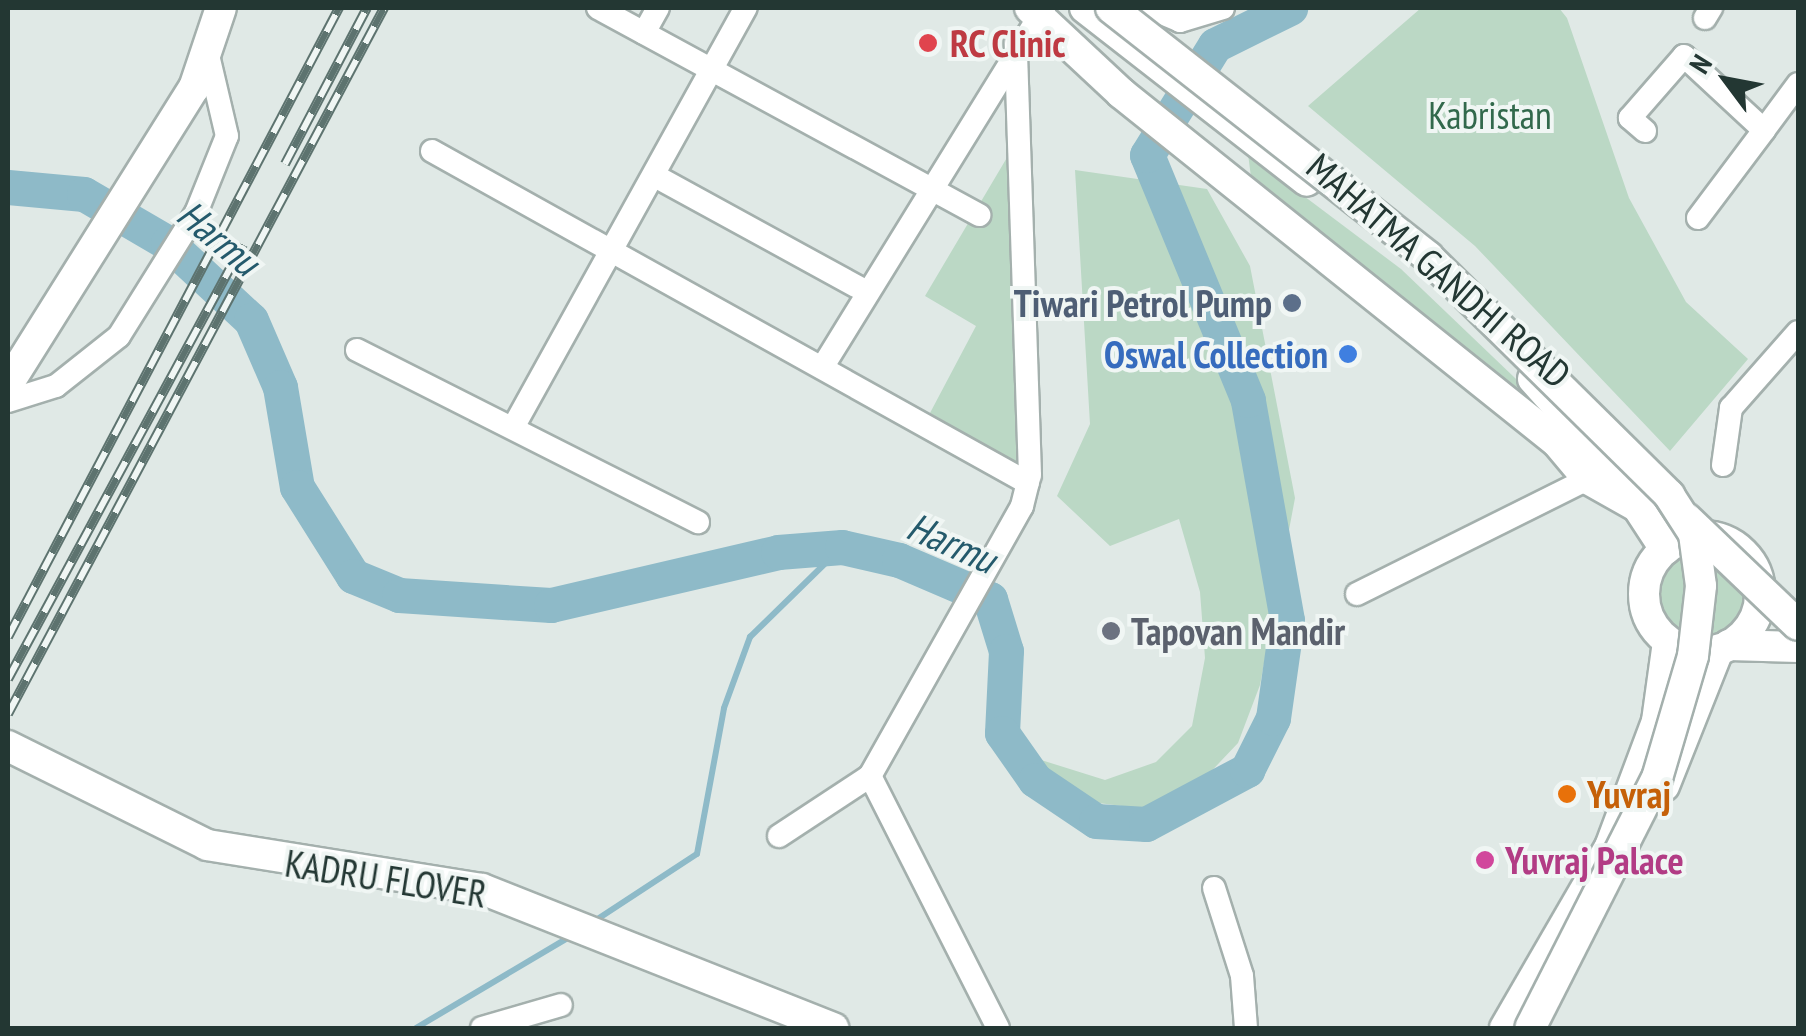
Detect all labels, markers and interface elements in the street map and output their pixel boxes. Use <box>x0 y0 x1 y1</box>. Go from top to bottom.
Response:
place label: RC Clinic <box>950 20 1067 66</box>
marker: RC Clinic <box>915 30 941 56</box>
north arrow <box>1676 30 1776 130</box>
text: N <box>1680 48 1720 80</box>
park label: Kabristan <box>1428 92 1552 138</box>
street label: MAHATMA GANDHI ROAD <box>1298 143 1580 397</box>
water label: Harmu <box>168 189 270 285</box>
place label: Tiwari Petrol Pump <box>1014 280 1272 326</box>
marker: Tiwari Petrol Pump <box>1281 292 1303 314</box>
place label: Oswal Collection <box>1104 331 1328 377</box>
marker: Oswal Collection <box>1337 343 1359 365</box>
water label: Harmu <box>900 501 1004 583</box>
place label: Tapovan Mandir <box>1131 608 1345 654</box>
marker: Tapovan Mandir <box>1100 620 1122 642</box>
place label: Yuvraj <box>1587 771 1671 817</box>
marker: Yuvraj <box>1556 783 1578 805</box>
place label: Yuvraj Palace <box>1505 837 1684 883</box>
street label: KADRU FLOVER <box>282 840 490 916</box>
marker: Yuvraj Palace <box>1474 849 1496 871</box>

